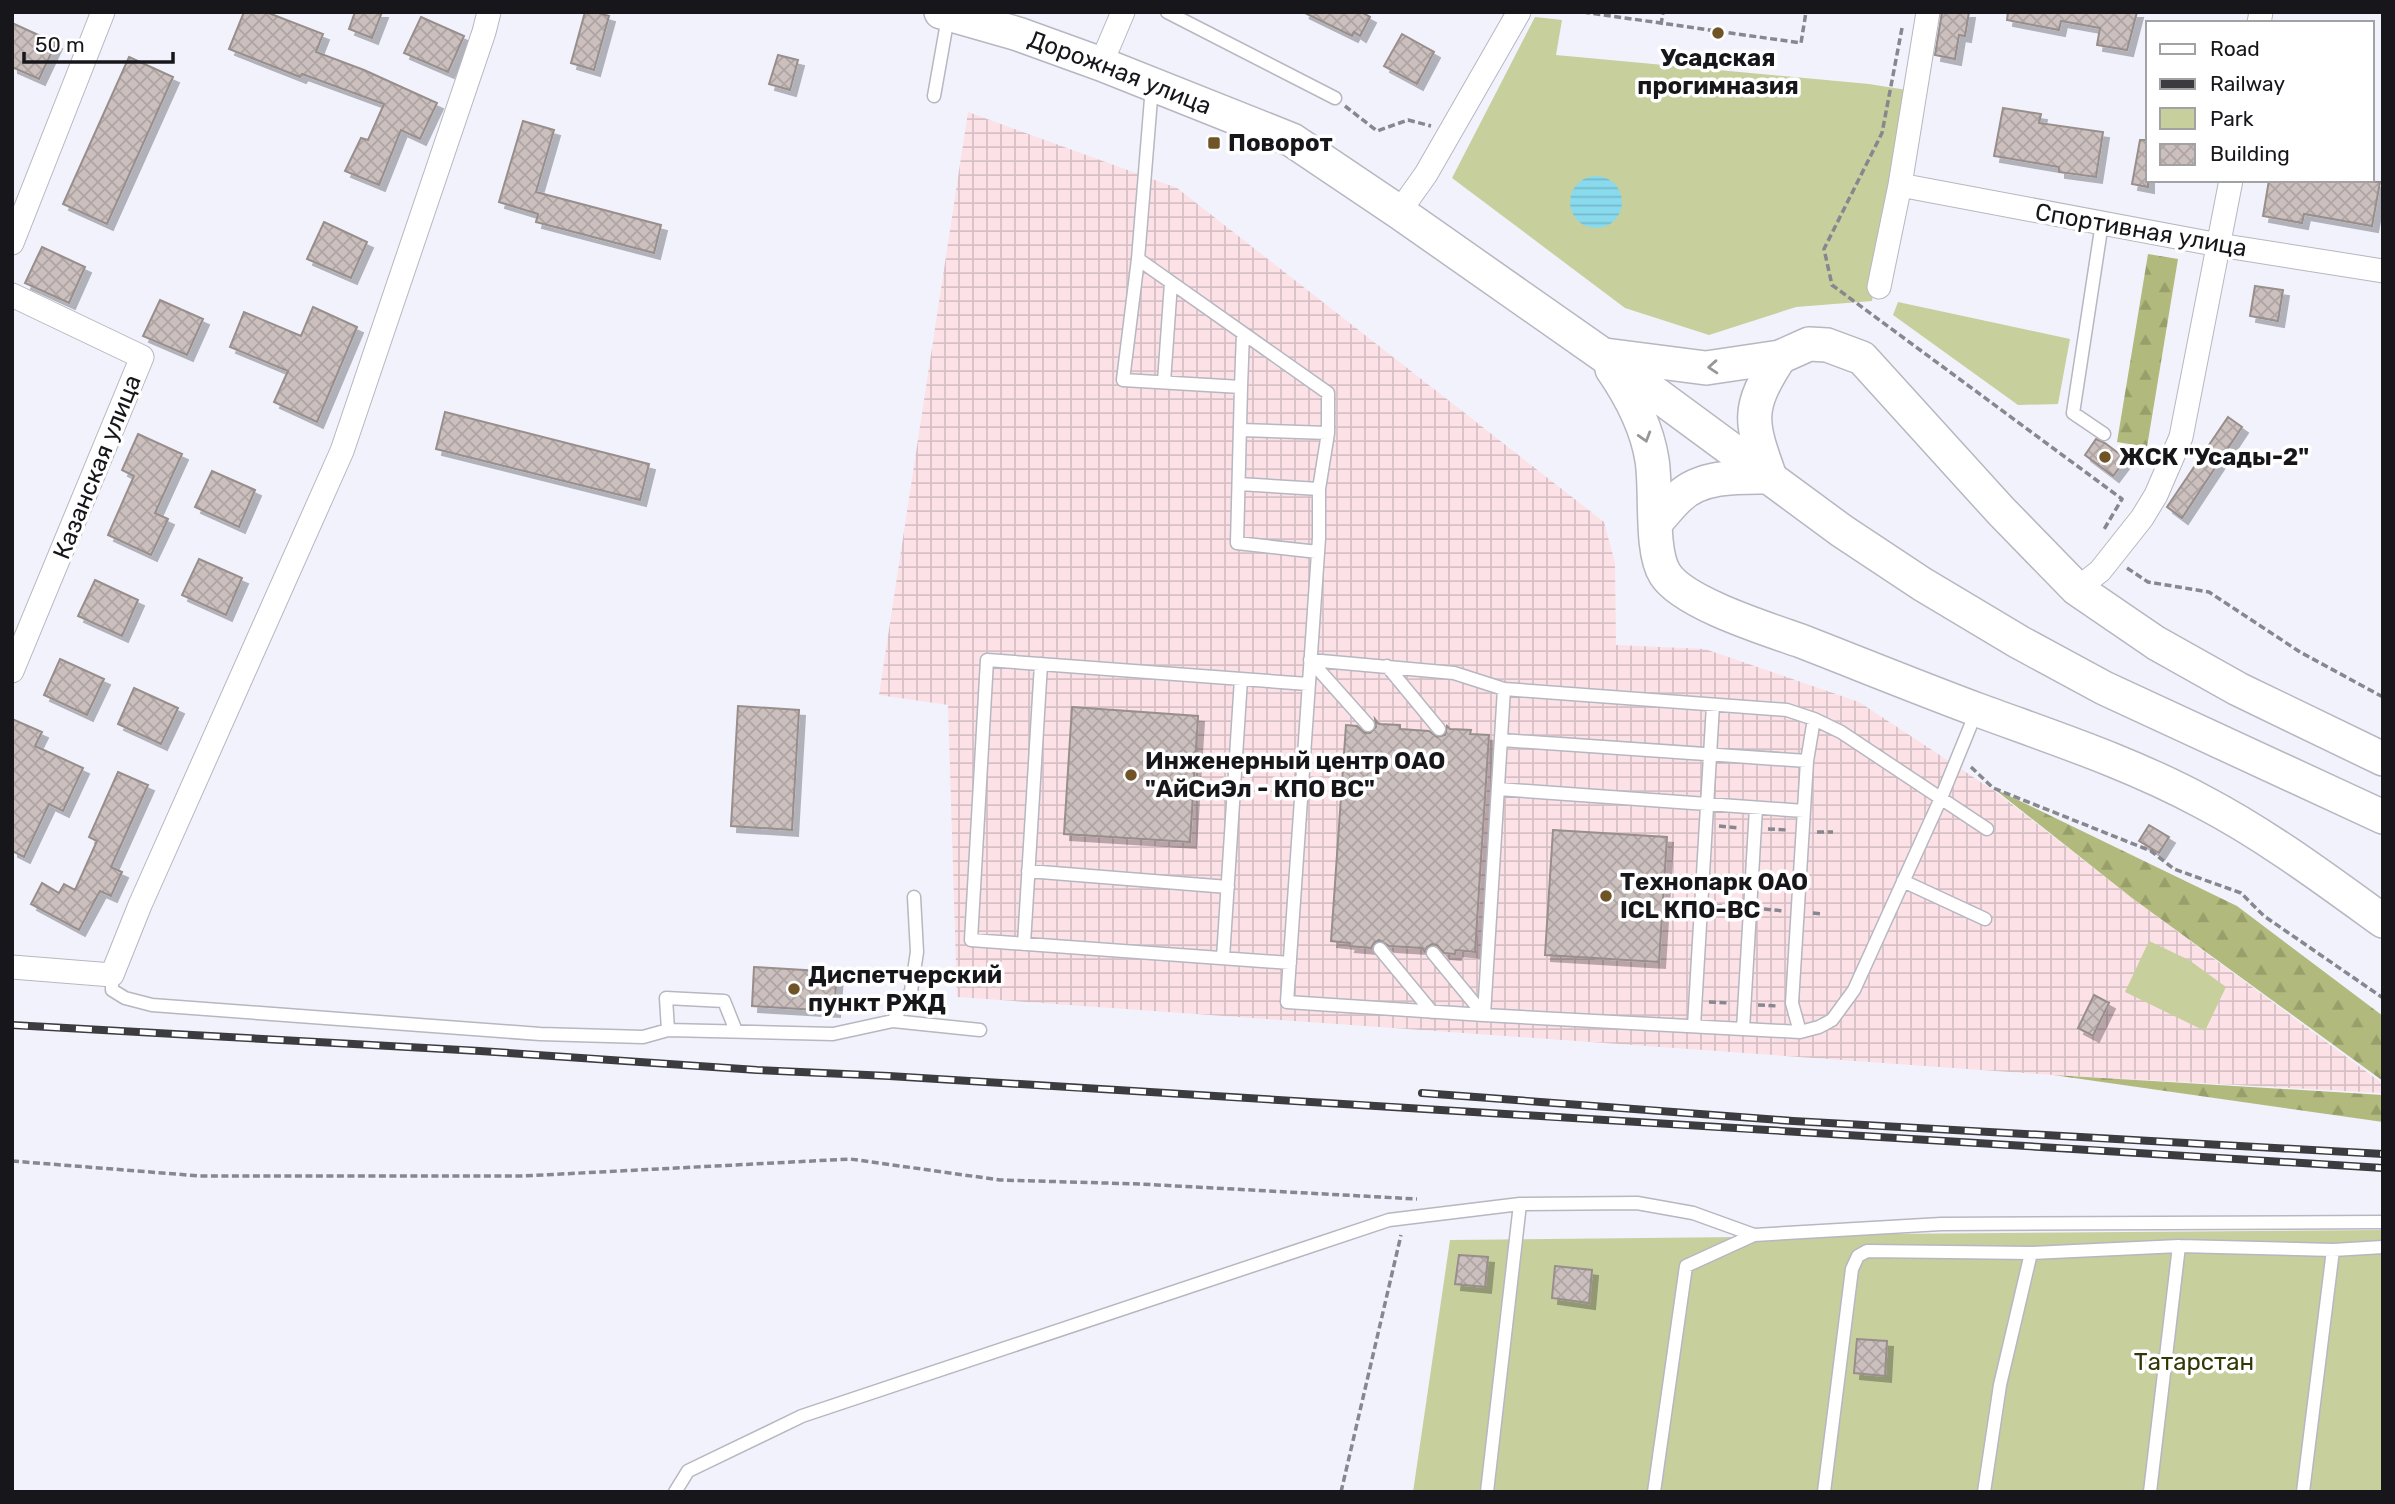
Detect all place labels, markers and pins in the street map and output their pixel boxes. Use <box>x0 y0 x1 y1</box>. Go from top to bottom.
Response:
marker: Усадская прогимназия <box>1710 25 1726 41</box>
place label: Усадская прогимназия <box>1637 44 1799 100</box>
place label: Поворот <box>1228 129 1333 157</box>
marker: Поворот <box>1206 135 1222 151</box>
place label: ЖСК "Усады-2" <box>2119 443 2309 471</box>
marker: ЖСК "Усады-2" <box>2097 449 2113 465</box>
place label: Инженерный центр ОАО "АйСиЭл - КПО ВС" <box>1145 747 1445 803</box>
marker: Инженерный центр ОАО "АйСиЭл - КПО ВС" <box>1123 767 1139 783</box>
place label: Технопарк OAO ICL КПО-ВС <box>1620 868 1808 924</box>
marker: Технопарк OAO ICL КПО-ВС <box>1598 888 1614 904</box>
place label: Диспетчерский пункт РЖД <box>808 961 1002 1017</box>
marker: Диспетчерский пункт РЖД <box>786 981 802 997</box>

